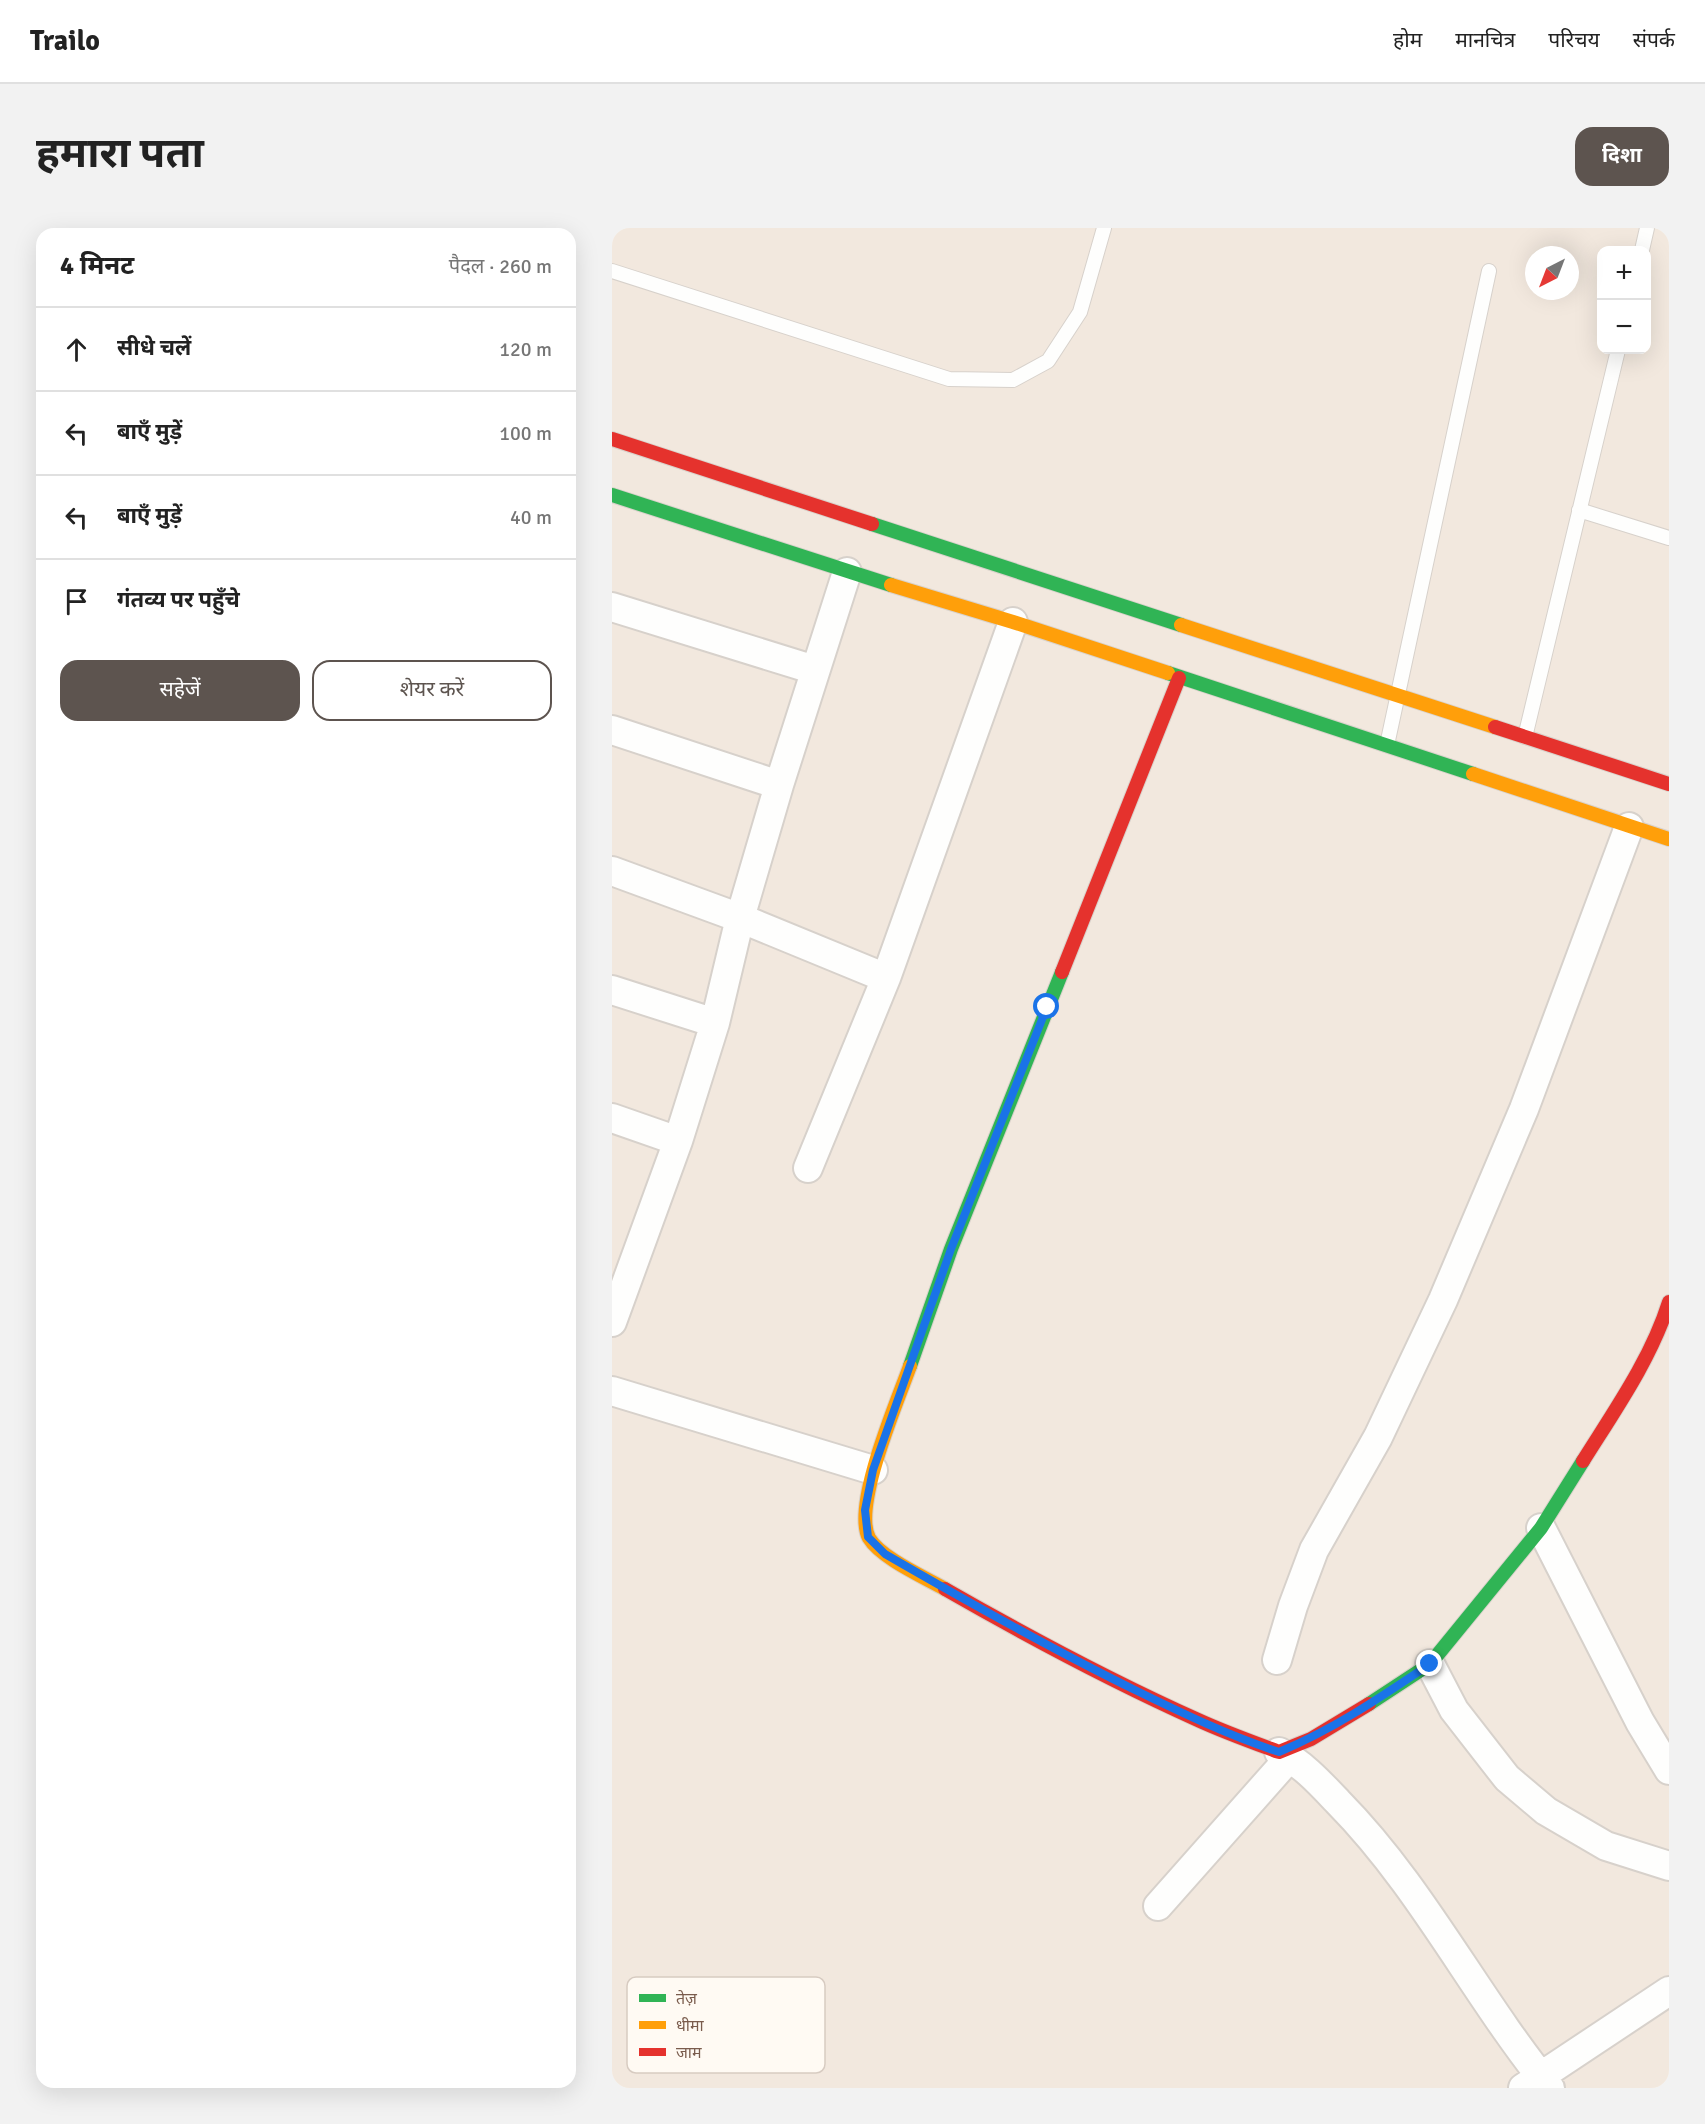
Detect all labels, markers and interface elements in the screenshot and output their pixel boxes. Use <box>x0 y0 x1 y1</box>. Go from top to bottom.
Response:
text: Trailo <box>30 24 100 58</box>
text: होम <box>1393 27 1422 53</box>
text: मानचित्र <box>1455 27 1515 53</box>
text: परिचय <box>1548 27 1600 53</box>
text: संपर्क <box>1633 27 1675 53</box>
button: दिशा <box>1575 127 1669 186</box>
text: हमारा पता <box>36 128 204 179</box>
north arrow <box>1525 246 1579 300</box>
map controls <box>1597 246 1651 354</box>
button: + <box>1597 246 1651 300</box>
text: 4 मिनट <box>60 250 134 282</box>
text: पैदल · 260 m <box>449 254 552 279</box>
button: − <box>1597 300 1651 354</box>
icon: ahead <box>60 333 93 366</box>
text: सीधे चलें <box>117 334 191 361</box>
text: 120 m <box>499 337 552 362</box>
icon: left <box>60 417 93 450</box>
text: बाएँ मुड़ें <box>117 418 182 445</box>
text: 100 m <box>499 421 552 446</box>
icon: left <box>60 501 93 534</box>
text: बाएँ मुड़ें <box>117 502 182 529</box>
text: 40 m <box>510 505 552 530</box>
icon: arrive <box>60 585 93 618</box>
text: गंतव्य पर पहुँचे <box>117 586 240 613</box>
button: सहेजें <box>60 660 300 721</box>
button: शेयर करें <box>312 660 552 721</box>
route start <box>1033 993 1059 1019</box>
route end <box>1416 1650 1442 1676</box>
legend <box>627 1977 825 2073</box>
text: तेज़ <box>676 1989 698 2009</box>
text: धीमा <box>676 2016 705 2036</box>
text: जाम <box>676 2043 702 2063</box>

